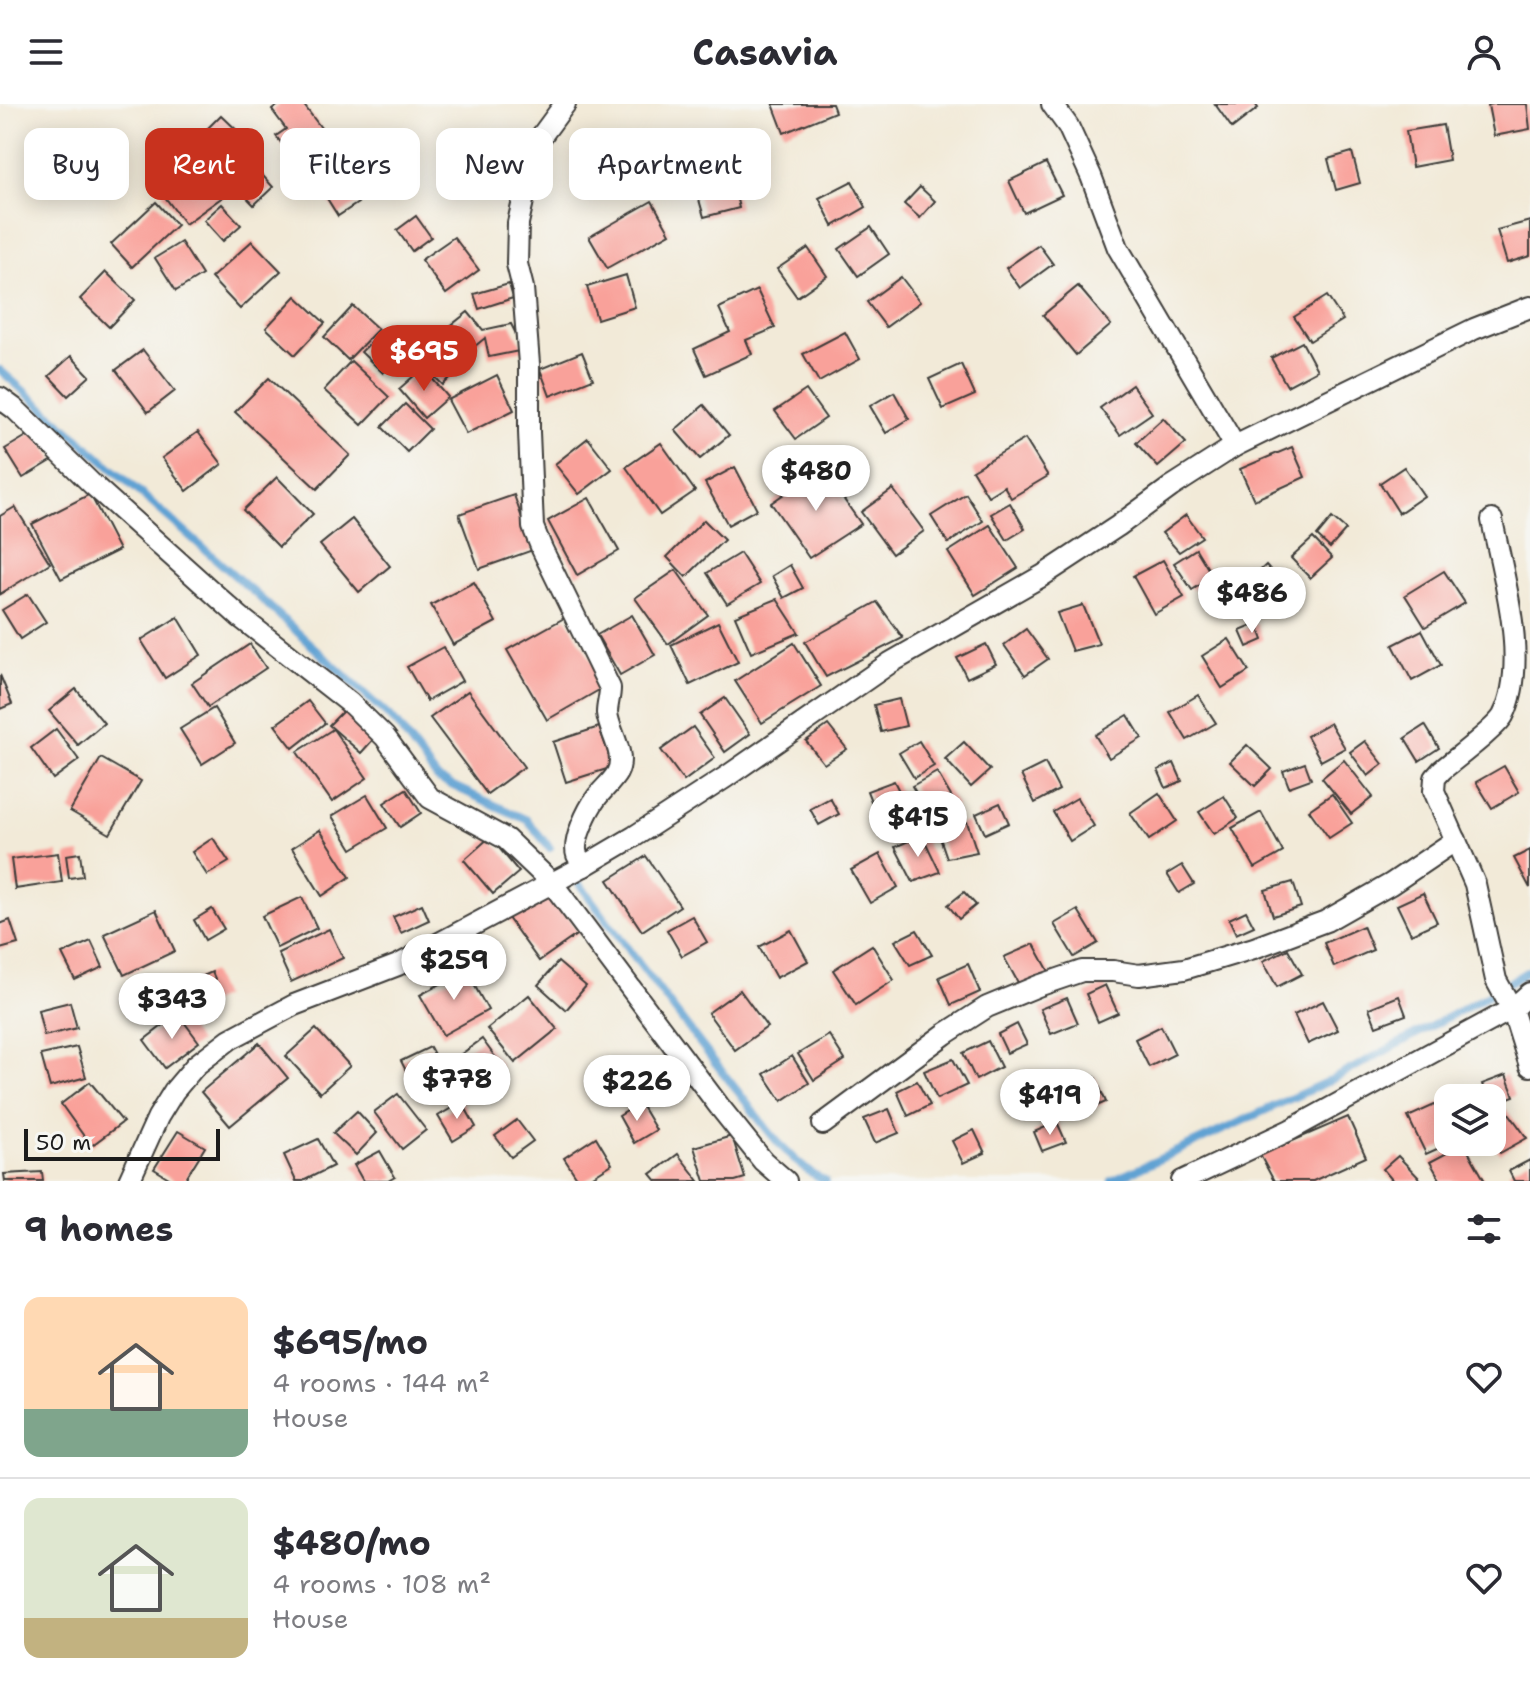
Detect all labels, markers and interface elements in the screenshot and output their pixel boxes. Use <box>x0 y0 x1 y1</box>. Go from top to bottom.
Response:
text: Casavia <box>692 28 838 77</box>
icon: menu <box>24 30 68 74</box>
icon: person <box>1462 30 1506 74</box>
chip: Buy <box>24 128 129 200</box>
chip: Rent <box>145 128 264 200</box>
chip: Filters <box>280 128 420 200</box>
chip: New <box>436 128 553 200</box>
chip: Apartment <box>569 128 771 200</box>
pin: $695 <box>377 325 471 393</box>
text: $695 <box>389 333 459 368</box>
pin: $480 <box>769 445 863 513</box>
text: $480 <box>780 453 852 488</box>
pin: $486 <box>1205 567 1299 635</box>
text: $486 <box>1216 575 1288 610</box>
pin: $415 <box>871 791 965 859</box>
text: $415 <box>887 799 949 834</box>
pin: $259 <box>407 934 501 1002</box>
text: $259 <box>419 942 489 977</box>
pin: $343 <box>125 973 219 1041</box>
text: $343 <box>137 981 207 1016</box>
pin: $778 <box>410 1053 504 1121</box>
pin: $226 <box>590 1055 684 1123</box>
text: $778 <box>421 1061 493 1096</box>
text: $226 <box>601 1063 673 1098</box>
pin: $419 <box>1003 1069 1097 1137</box>
text: $419 <box>1018 1077 1082 1112</box>
map controls <box>1434 1084 1506 1156</box>
button: layers <box>1434 1084 1506 1156</box>
scale bar <box>24 1125 220 1161</box>
text: 50 m <box>36 1128 91 1157</box>
text: 9 homes <box>24 1206 173 1252</box>
icon: filters <box>1462 1207 1506 1251</box>
text: $695/mo <box>272 1319 428 1365</box>
icon: home <box>88 1329 184 1425</box>
icon: heart <box>1462 1355 1506 1399</box>
text: 4 rooms · 144 m² <box>272 1365 490 1400</box>
text: House <box>272 1400 348 1435</box>
text: $480/mo <box>272 1520 431 1566</box>
icon: home <box>88 1530 184 1626</box>
icon: heart <box>1462 1556 1506 1600</box>
text: 4 rooms · 108 m² <box>272 1566 491 1601</box>
text: House <box>272 1601 348 1636</box>

